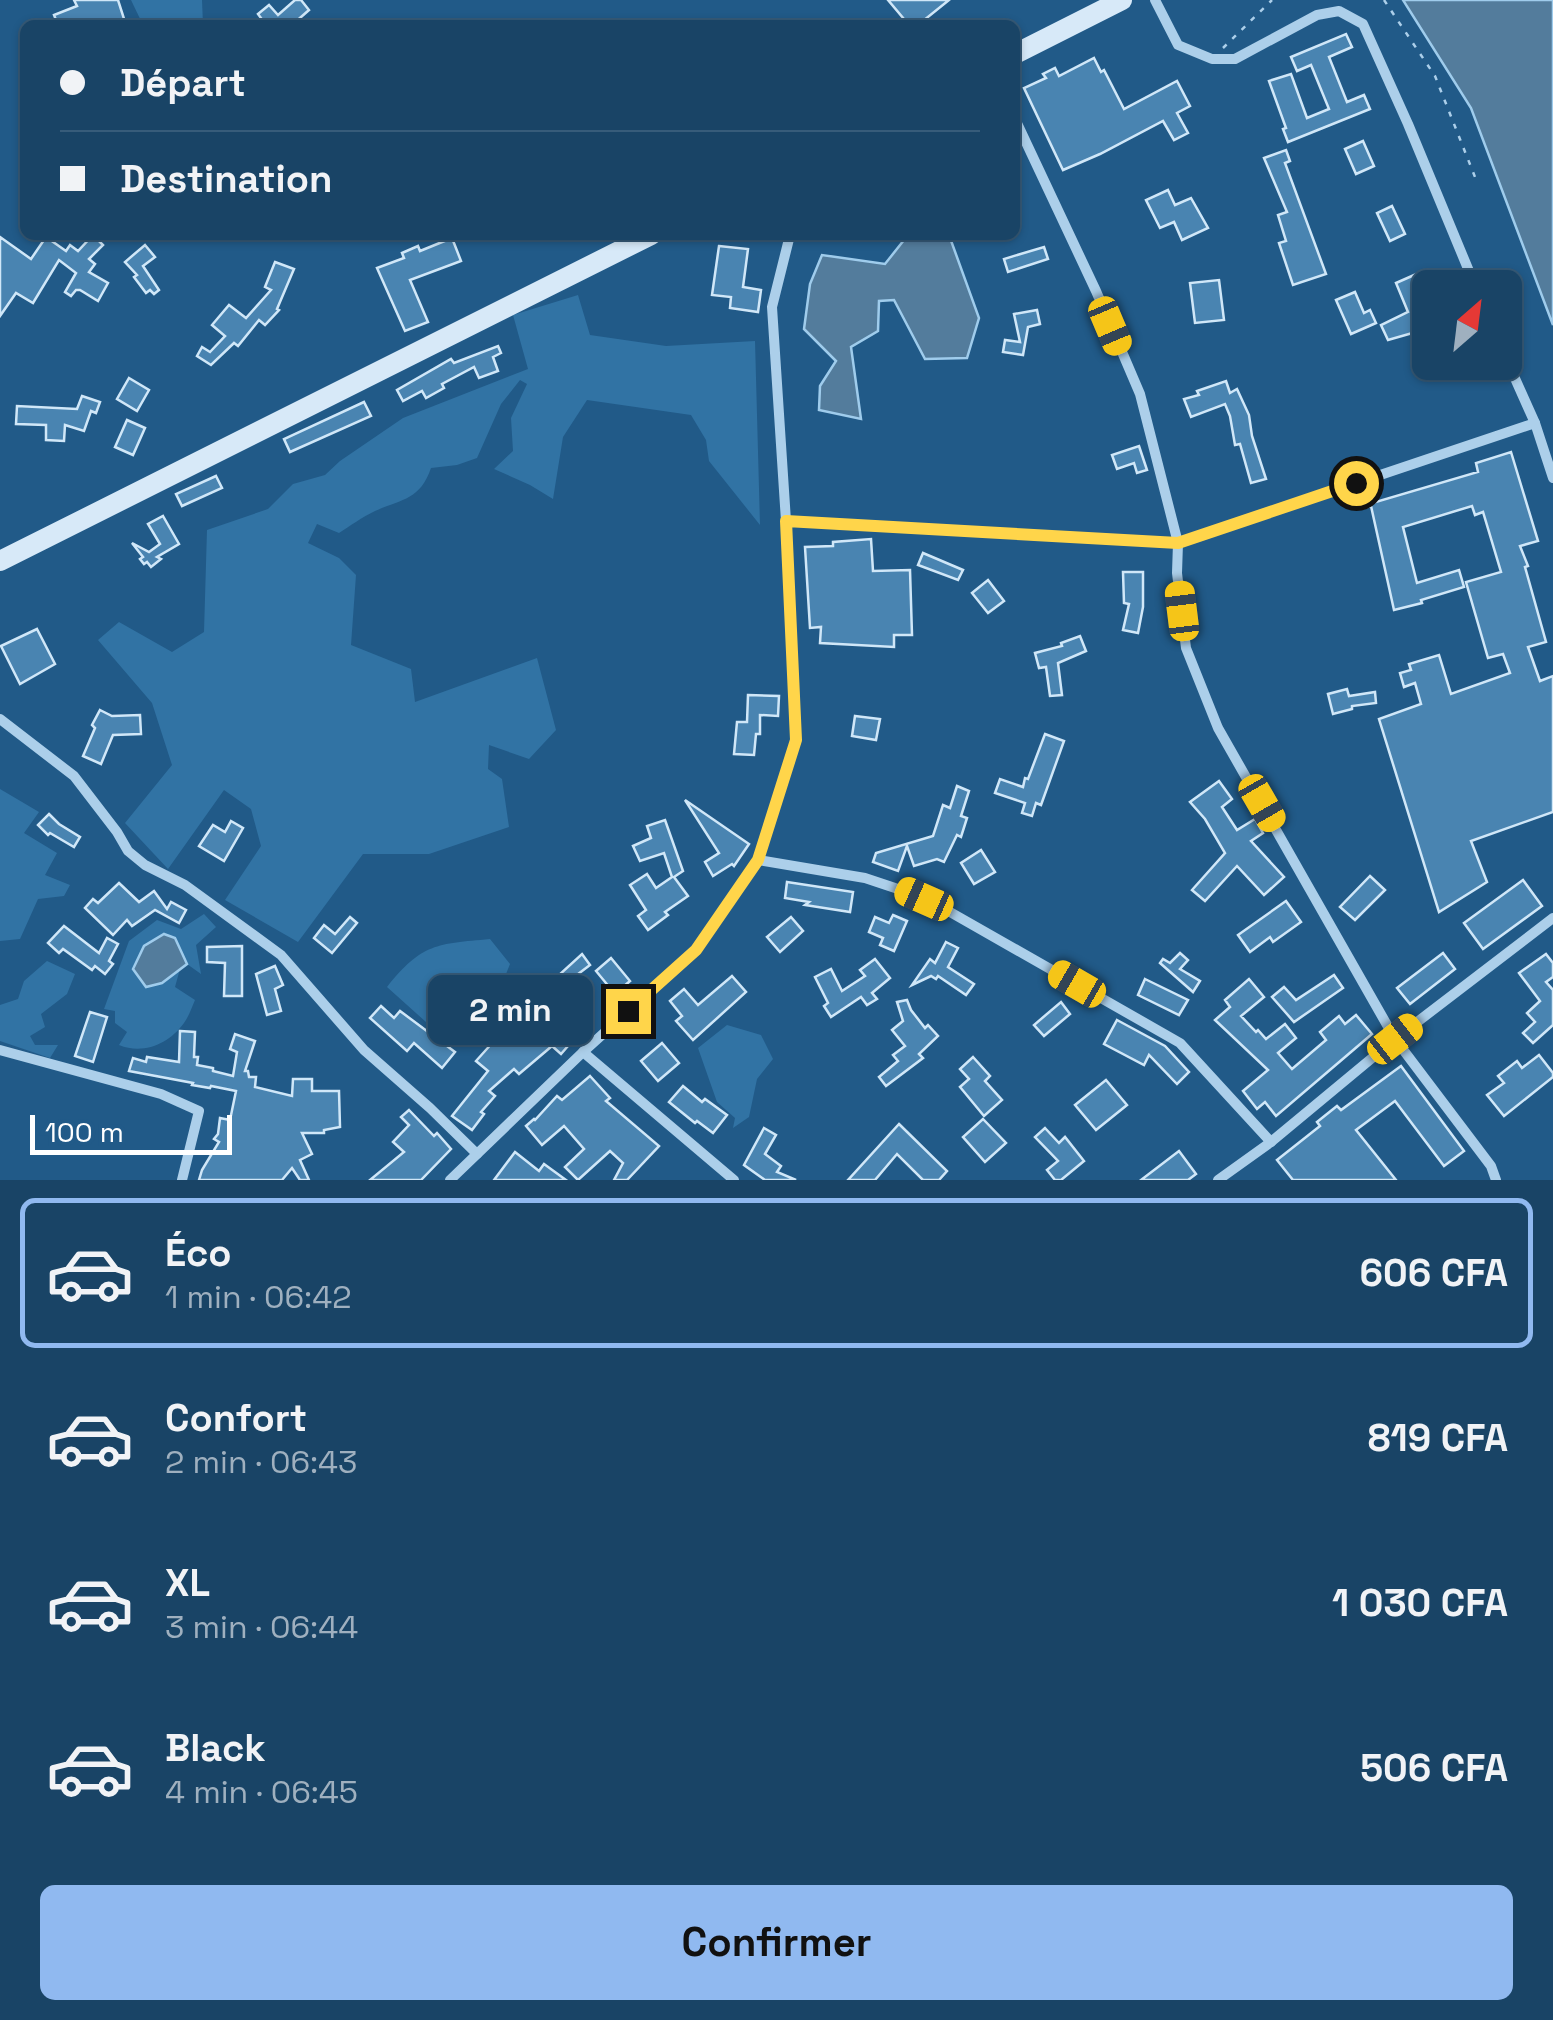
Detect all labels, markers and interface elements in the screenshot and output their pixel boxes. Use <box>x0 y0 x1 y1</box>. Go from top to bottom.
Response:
text: Départ <box>120 59 246 107</box>
text: Destination <box>120 155 332 203</box>
north arrow <box>1412 270 1522 380</box>
map controls <box>1412 270 1522 380</box>
car <box>1084 293 1136 359</box>
route start <box>1334 461 1379 506</box>
car <box>1163 579 1201 643</box>
car <box>1234 770 1290 836</box>
car <box>890 873 958 925</box>
car <box>1044 956 1110 1012</box>
callout: 2 min <box>428 976 593 1046</box>
route end <box>606 989 651 1034</box>
text: 2 min <box>469 990 552 1030</box>
car <box>1362 1009 1428 1069</box>
scale bar <box>30 1110 232 1154</box>
text: 100 m <box>45 1114 124 1150</box>
icon: car <box>45 1228 135 1318</box>
text: Éco <box>165 1229 232 1277</box>
text: 606 CFA <box>1360 1249 1508 1297</box>
text: 1 min · 06:42 <box>165 1277 352 1317</box>
icon: car <box>45 1393 135 1483</box>
text: Confort <box>165 1394 307 1442</box>
text: 819 CFA <box>1368 1414 1508 1462</box>
text: 2 min · 06:43 <box>165 1442 357 1482</box>
icon: car <box>45 1558 135 1648</box>
text: XL <box>165 1559 210 1607</box>
text: 1 030 CFA <box>1332 1579 1508 1627</box>
text: 3 min · 06:44 <box>165 1607 358 1647</box>
icon: car <box>45 1723 135 1813</box>
text: Black <box>165 1724 266 1772</box>
text: 506 CFA <box>1360 1744 1508 1792</box>
text: 4 min · 06:45 <box>165 1772 358 1812</box>
button: Confirmer <box>40 1885 1513 2000</box>

